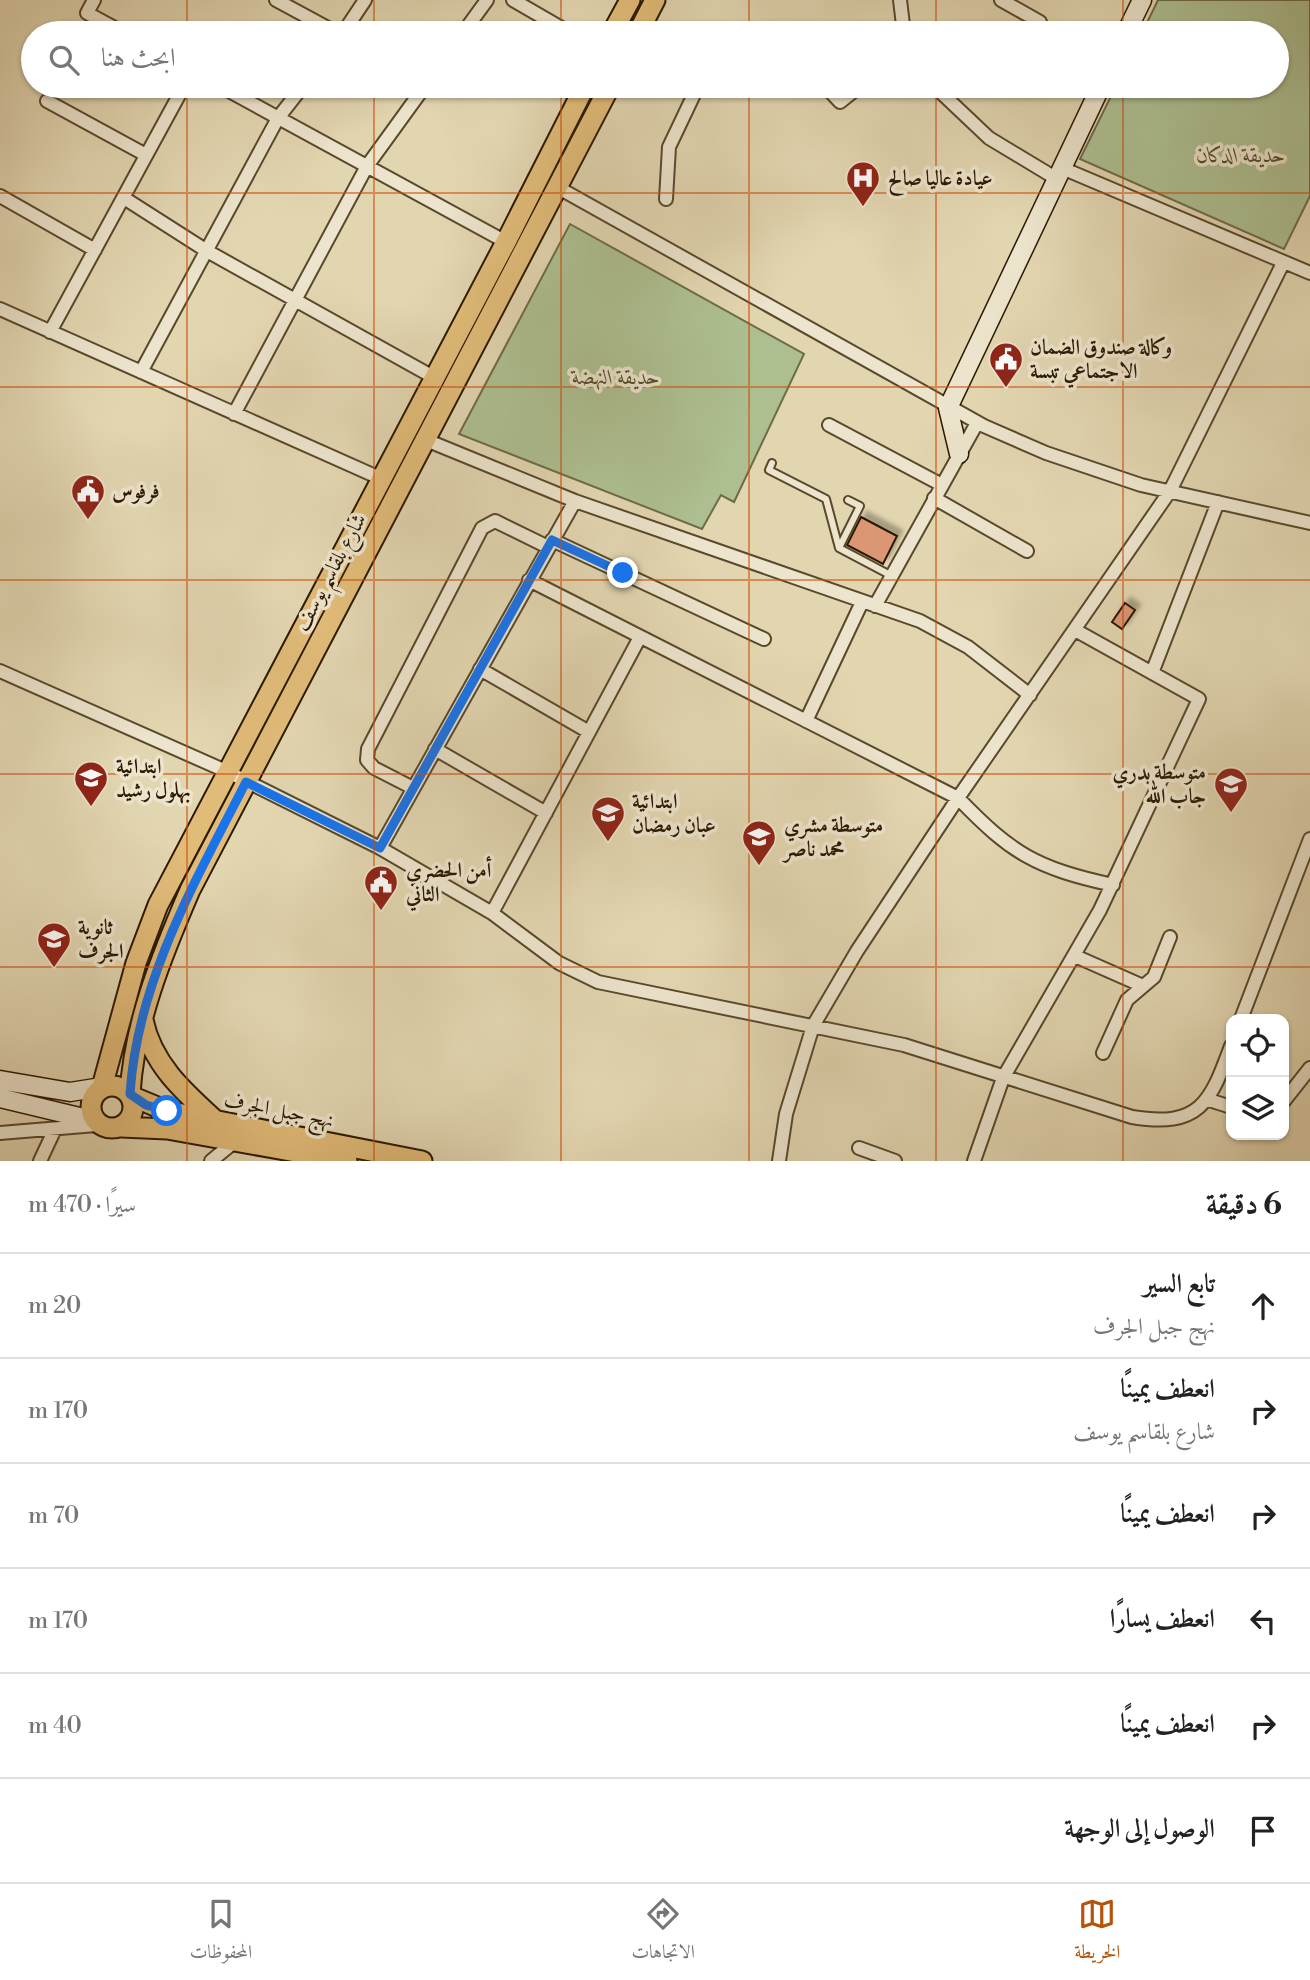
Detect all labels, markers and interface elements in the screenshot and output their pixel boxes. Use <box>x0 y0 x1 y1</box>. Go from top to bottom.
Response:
search box <box>21 21 1289 98</box>
icon: search <box>45 41 83 79</box>
text: ابحث هنا <box>101 42 176 74</box>
park label: حديقة الدكان <box>1197 143 1285 169</box>
hospital icon: عيادة عاليا صالح <box>844 159 882 208</box>
place label: عيادة عاليا صالح <box>888 166 993 196</box>
place label: وكالة صندوق الضمان الاجتماعي تبسة <box>1030 335 1172 389</box>
public building icon: وكالة صندوق الضمان الاجتماعي تبسة <box>987 340 1025 389</box>
park label: حديقة النهضة <box>570 365 660 391</box>
public building icon: فرفوس <box>69 472 107 521</box>
place label: فرفوس <box>112 479 160 505</box>
street label: شارع بلقاسم يوسف <box>289 509 379 639</box>
route end <box>607 557 638 588</box>
place label: ابتدائية بهلول رشيد <box>116 754 191 804</box>
school or university icon: ابتدائية بهلول رشيد <box>72 759 110 808</box>
place label: متوسطة بدري جاب الله <box>1113 760 1206 810</box>
school or university icon: متوسطة بدري جاب الله <box>1212 765 1250 814</box>
place label: ابتدائية عبان رمضان <box>632 789 716 839</box>
school or university icon: ابتدائية عبان رمضان <box>589 794 627 843</box>
place label: متوسطة مشري محمد ناصر <box>781 813 883 863</box>
school or university icon: متوسطة مشري محمد ناصر <box>740 818 778 867</box>
place label: أمن الحضري الثاني <box>405 856 492 912</box>
public building icon: أمن الحضري الثاني <box>362 863 400 912</box>
place label: ثانوية الجرف <box>78 915 124 965</box>
school or university icon: ثانوية الجرف <box>35 920 73 969</box>
map controls <box>1226 1014 1289 1140</box>
button: locate <box>1226 1014 1289 1077</box>
button: layers <box>1226 1077 1289 1140</box>
street label: نهج جبل الجرف <box>221 1088 336 1139</box>
route start <box>151 1095 182 1126</box>
text: 6 دقيقة <box>1206 1186 1282 1224</box>
text: سيرًا · 470 m <box>28 1191 136 1219</box>
text: تابع السير <box>1143 1268 1215 1300</box>
icon: ahead <box>1244 1287 1282 1325</box>
text: 20 m <box>28 1292 81 1320</box>
text: نهج جبل الجرف <box>1093 1313 1215 1341</box>
text: انعطف يمينًا <box>1120 1373 1215 1405</box>
icon: right <box>1244 1392 1282 1430</box>
text: 170 m <box>28 1397 88 1425</box>
text: شارع بلقاسم يوسف <box>1073 1418 1215 1446</box>
icon: right <box>1244 1497 1282 1535</box>
text: انعطف يمينًا <box>1120 1498 1215 1530</box>
text: 70 m <box>28 1502 79 1530</box>
icon: left <box>1244 1602 1282 1640</box>
text: انعطف يسارًا <box>1110 1603 1215 1635</box>
text: 170 m <box>28 1607 88 1635</box>
icon: right <box>1244 1707 1282 1745</box>
text: انعطف يمينًا <box>1120 1708 1215 1740</box>
text: 40 m <box>28 1712 82 1740</box>
icon: arrive <box>1244 1812 1282 1850</box>
text: الوصول إلى الوجهة <box>1064 1813 1215 1845</box>
tab: المحفوظات <box>190 1895 252 1970</box>
tab: الاتجاهات <box>631 1895 695 1970</box>
tab: الخريطة <box>1074 1895 1120 1970</box>

